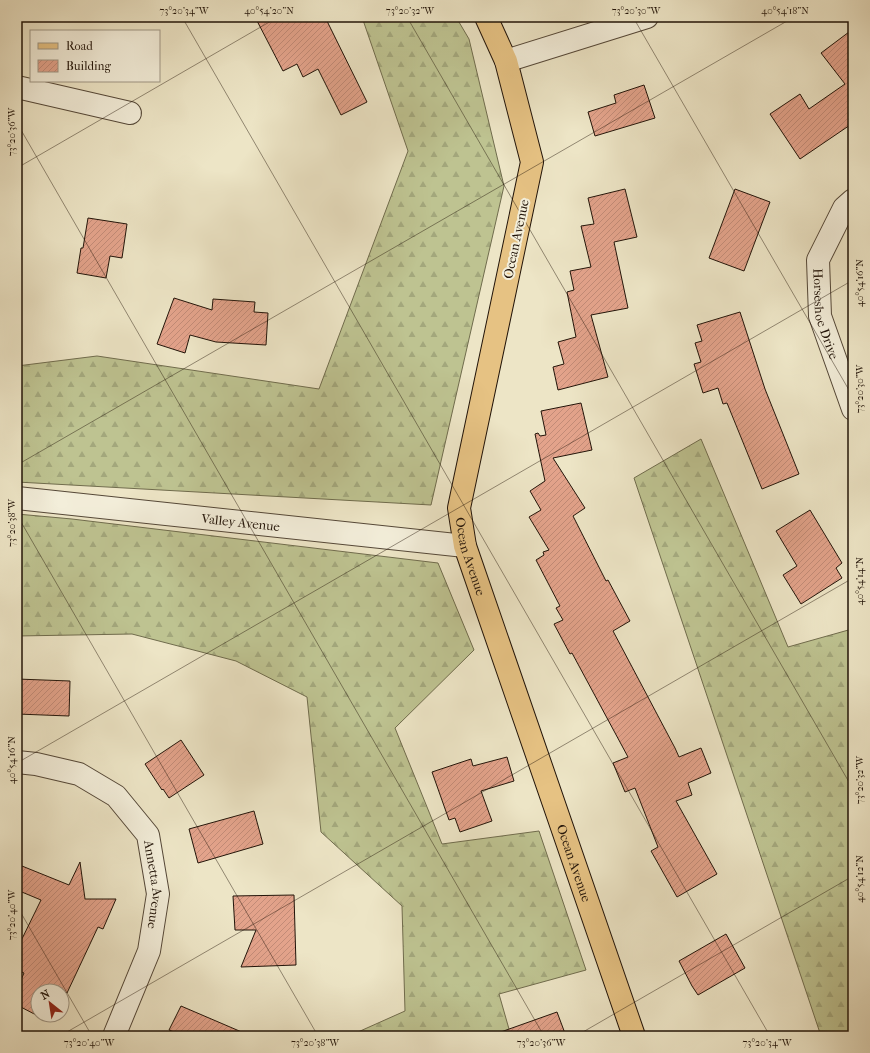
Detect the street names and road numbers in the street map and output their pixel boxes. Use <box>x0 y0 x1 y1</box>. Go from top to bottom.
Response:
street label: Ocean Avenue <box>500 197 532 280</box>
street label: Horseshoe Drive <box>811 268 842 362</box>
street label: Valley Avenue <box>200 510 281 534</box>
street label: Ocean Avenue <box>453 516 489 598</box>
street label: Ocean Avenue <box>554 822 595 904</box>
street label: Annetta Avenue <box>141 838 166 931</box>

